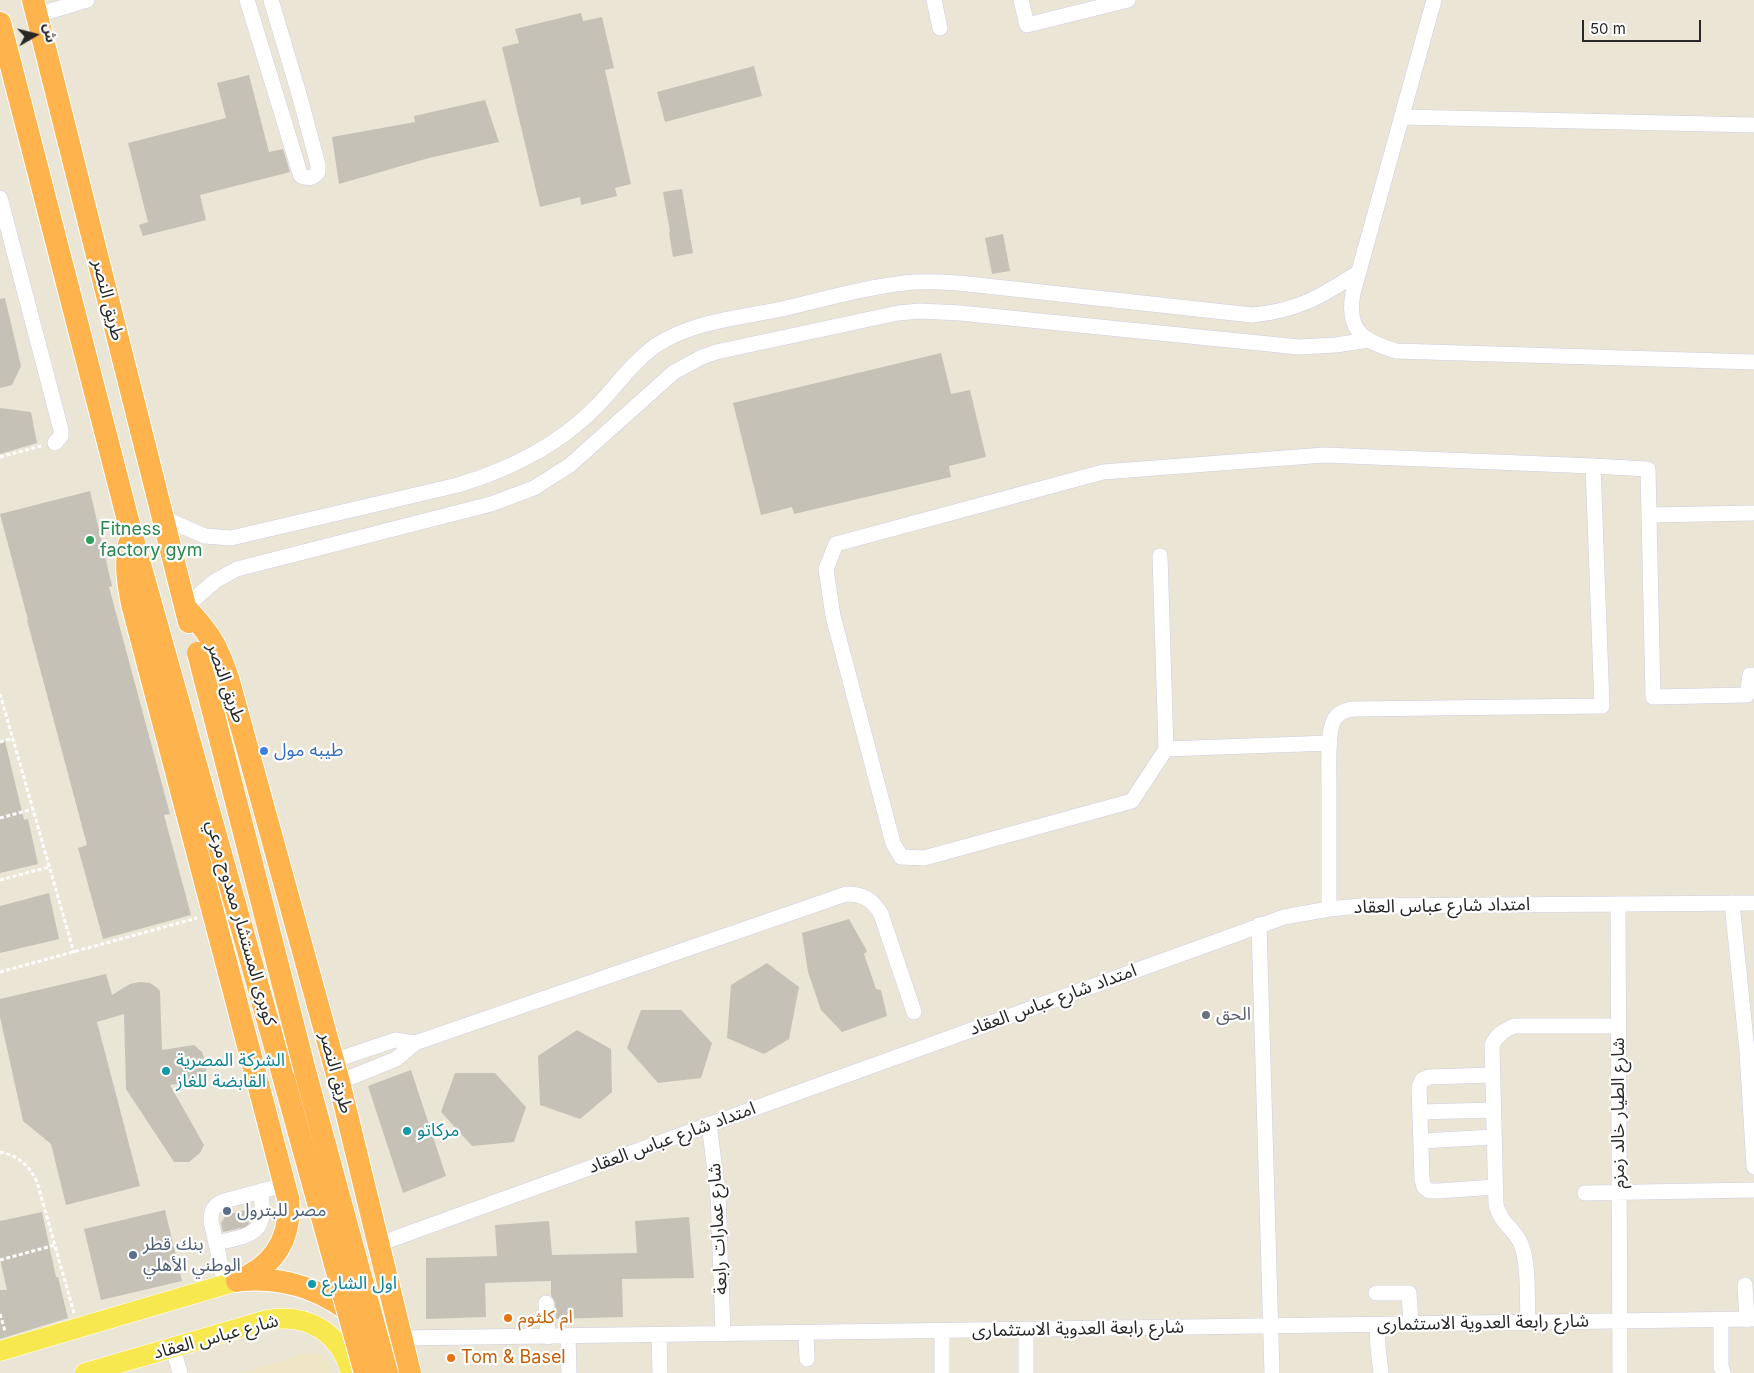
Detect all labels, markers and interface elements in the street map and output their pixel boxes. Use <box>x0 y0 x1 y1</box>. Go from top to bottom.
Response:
north arrow <box>10 10 60 60</box>
scale bar <box>1584 10 1703 42</box>
text: 50 m <box>1590 19 1626 38</box>
text: ش <box>41 22 60 44</box>
street label: طريق النصر <box>87 257 129 343</box>
place label: Fitness factory gym <box>100 519 202 562</box>
marker: Fitness factory gym <box>84 534 96 546</box>
street label: طريق النصر <box>202 640 250 726</box>
place label: طيبه مول <box>274 740 343 762</box>
marker: طيبه مول <box>258 745 270 757</box>
street label: كوبرى المستشار ممدوح مرعي <box>201 818 281 1028</box>
street label: امتداد شارع عباس العقاد <box>1354 894 1530 918</box>
street label: امتداد شارع عباس العقاد <box>966 960 1140 1040</box>
place label: الحق <box>1216 1004 1251 1026</box>
marker: الحق <box>1200 1009 1212 1021</box>
street label: طريق النصر <box>315 1030 357 1116</box>
street label: شارع الطيار خالد زمزم <box>1608 1037 1630 1189</box>
place label: الشركة المصرية القابضة للغاز <box>176 1050 285 1092</box>
marker: الشركة المصرية القابضة للغاز <box>160 1065 172 1077</box>
street label: امتداد شارع عباس العقاد <box>585 1098 759 1178</box>
place label: مركاتو <box>417 1120 459 1142</box>
marker: مركاتو <box>401 1125 413 1137</box>
street label: شارع عمارات رابعة <box>704 1163 732 1295</box>
place label: مصر للبترول <box>237 1200 326 1222</box>
marker: مصر للبترول <box>221 1205 233 1217</box>
place label: بنك قطر الوطني الأهلي <box>143 1234 241 1276</box>
marker: بنك قطر الوطني الأهلي <box>127 1249 139 1261</box>
place label: اول الشارع <box>322 1273 397 1295</box>
marker: اول الشارع <box>306 1278 318 1290</box>
place label: ام كلثوم <box>518 1307 573 1329</box>
street label: شارع عباس العقاد <box>151 1310 281 1364</box>
street label: شارع رابعة العدوية الاستثمارى <box>1377 1310 1589 1336</box>
marker: ام كلثوم <box>502 1312 514 1324</box>
street label: شارع رابعة العدوية الاستثمارى <box>972 1316 1184 1342</box>
place label: Tom & Basel <box>461 1347 566 1369</box>
marker: Tom & Basel <box>445 1352 457 1364</box>

